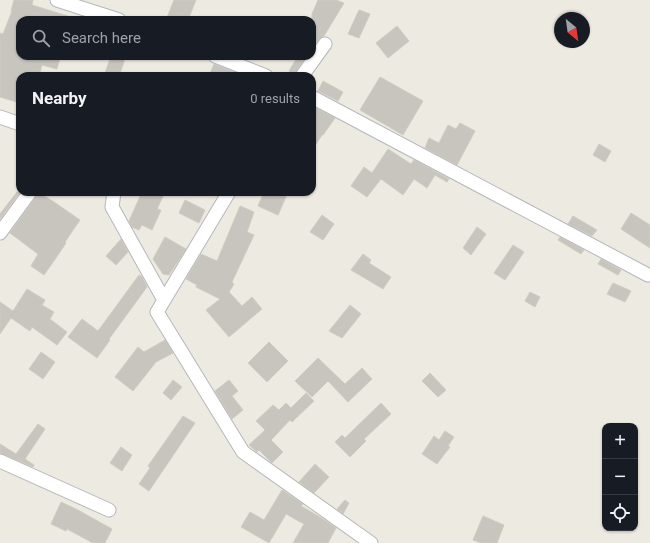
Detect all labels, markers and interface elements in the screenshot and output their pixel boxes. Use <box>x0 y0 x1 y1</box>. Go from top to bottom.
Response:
north arrow <box>554 12 590 48</box>
search box <box>16 16 316 60</box>
icon: search <box>30 27 52 49</box>
text: Search here <box>62 29 141 47</box>
text: Nearby <box>32 88 87 108</box>
text: 0 results <box>250 91 300 106</box>
map controls <box>602 423 638 531</box>
button: + <box>602 423 638 459</box>
button: − <box>602 459 638 495</box>
button: locate <box>602 495 638 531</box>

